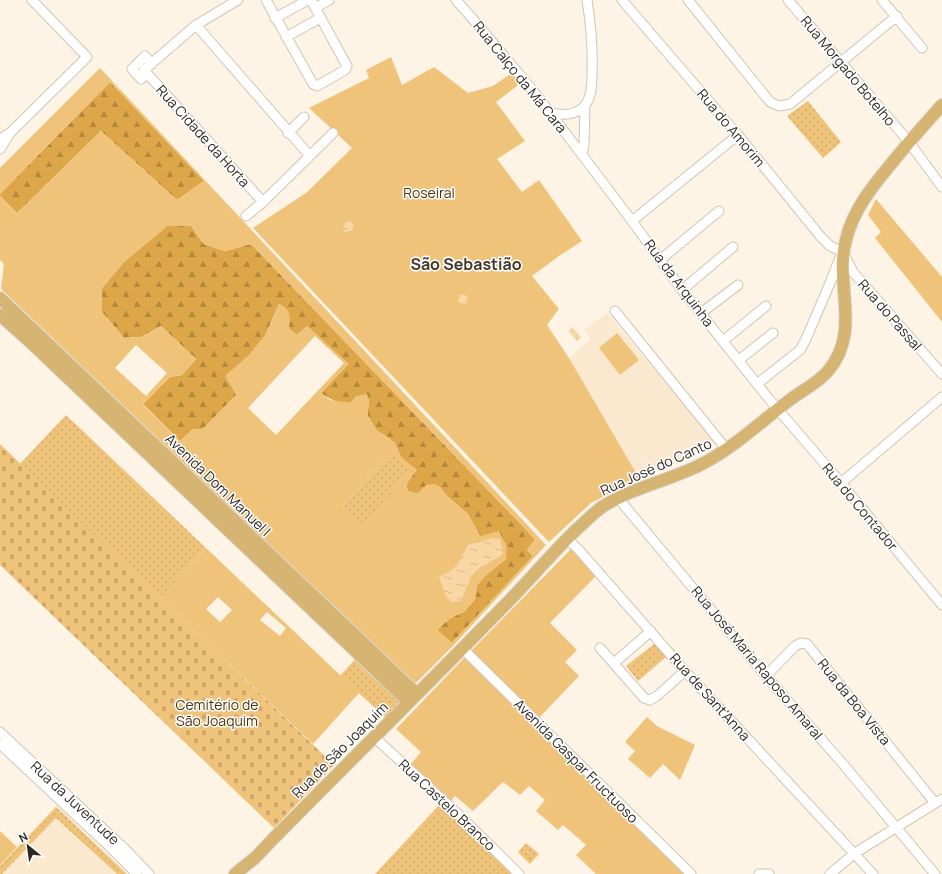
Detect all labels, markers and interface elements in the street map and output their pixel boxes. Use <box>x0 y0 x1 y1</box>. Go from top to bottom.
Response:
street label: Rua Morgado Botelho <box>797 12 900 130</box>
street label: Rua Calço da Má Cara <box>469 17 571 137</box>
street label: Rua Cidade da Horta <box>152 80 254 191</box>
street label: Rua do Amorim <box>693 85 770 171</box>
park label: Roseiral <box>403 183 455 202</box>
street label: Rua da Arquinha <box>640 235 719 330</box>
district label: São Sebastião <box>410 253 522 275</box>
street label: Rua do Passal <box>854 275 927 354</box>
street label: Avenida Dom Manuel I <box>162 429 275 540</box>
street label: Rua José do Canto <box>597 433 714 500</box>
street label: Rua do Contador <box>818 459 903 554</box>
street label: Rua José Maria Raposo Amaral <box>687 582 827 743</box>
street label: Rua de Sant'Anna <box>666 649 755 745</box>
street label: Rua da Boa Vista <box>814 654 895 749</box>
street label: Avenida Gaspar Fructuoso <box>510 694 643 827</box>
park label: Cemitério de São Joaquim <box>176 695 258 730</box>
street label: Rua de São Joaquim <box>287 697 392 802</box>
street label: Rua Castelo Branco <box>395 755 500 855</box>
street label: Rua da Juventude <box>27 756 124 849</box>
north arrow <box>8 826 48 866</box>
text: N <box>16 828 30 845</box>

